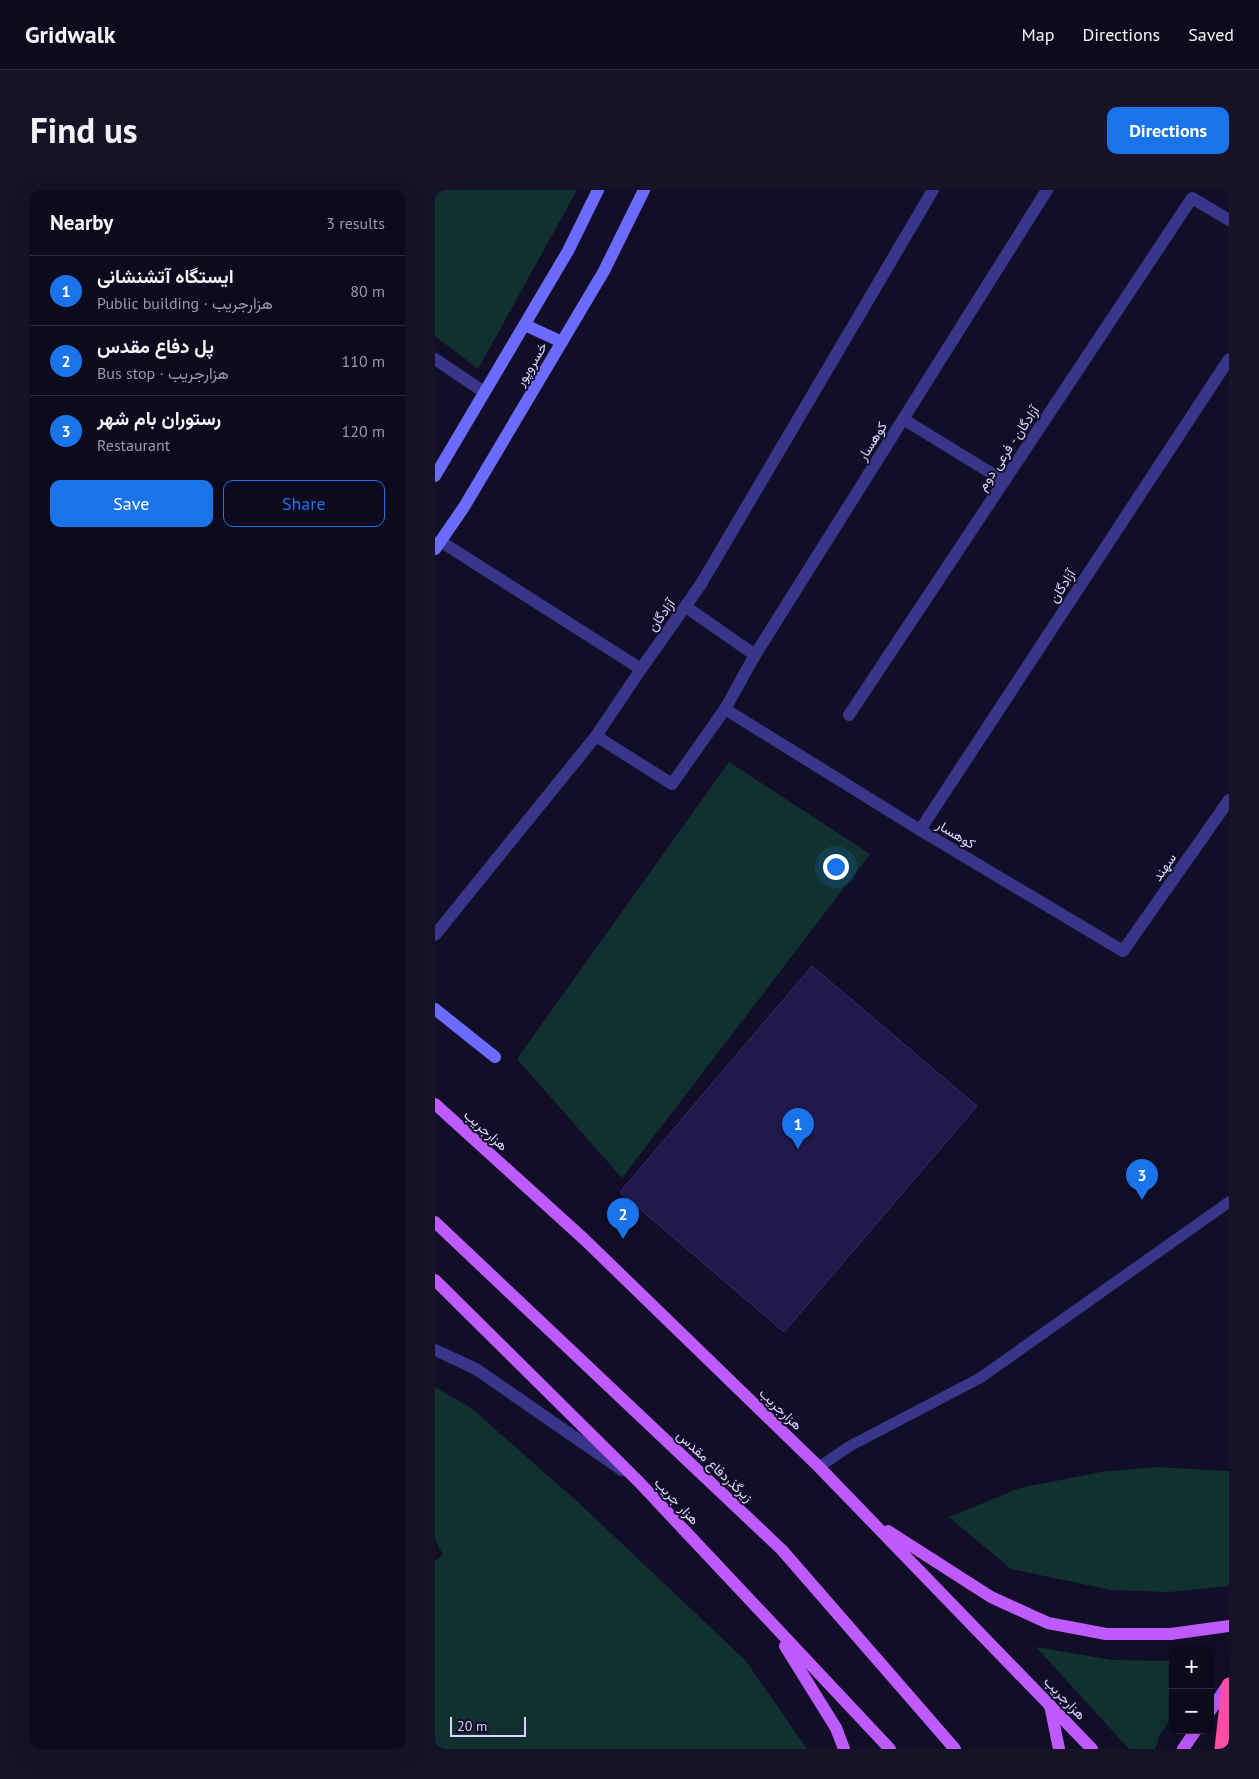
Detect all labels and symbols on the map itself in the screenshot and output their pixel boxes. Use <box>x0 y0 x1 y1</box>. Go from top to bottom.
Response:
street label: خسروپور <box>510 338 552 391</box>
street label: آزادگان - فرعی دوم <box>973 401 1044 494</box>
street label: کوهسار <box>853 418 891 465</box>
street label: آزادگان <box>1045 564 1080 606</box>
street label: آزادگان <box>643 594 680 635</box>
street label: کوهسار <box>932 815 979 853</box>
street label: سهند <box>1148 849 1180 885</box>
your location <box>823 854 849 880</box>
street label: هزارجریب <box>460 1105 512 1155</box>
pin: 1 <box>782 1108 814 1149</box>
pin: 3 <box>1126 1159 1158 1200</box>
pin: 2 <box>607 1198 639 1239</box>
street label: هزارجریب <box>756 1384 807 1434</box>
street label: زیرگذردفاع مقدس <box>672 1426 757 1508</box>
street label: هزار جریب <box>651 1474 704 1529</box>
street label: هزارجریب <box>1040 1673 1090 1724</box>
scale bar <box>450 1714 526 1737</box>

